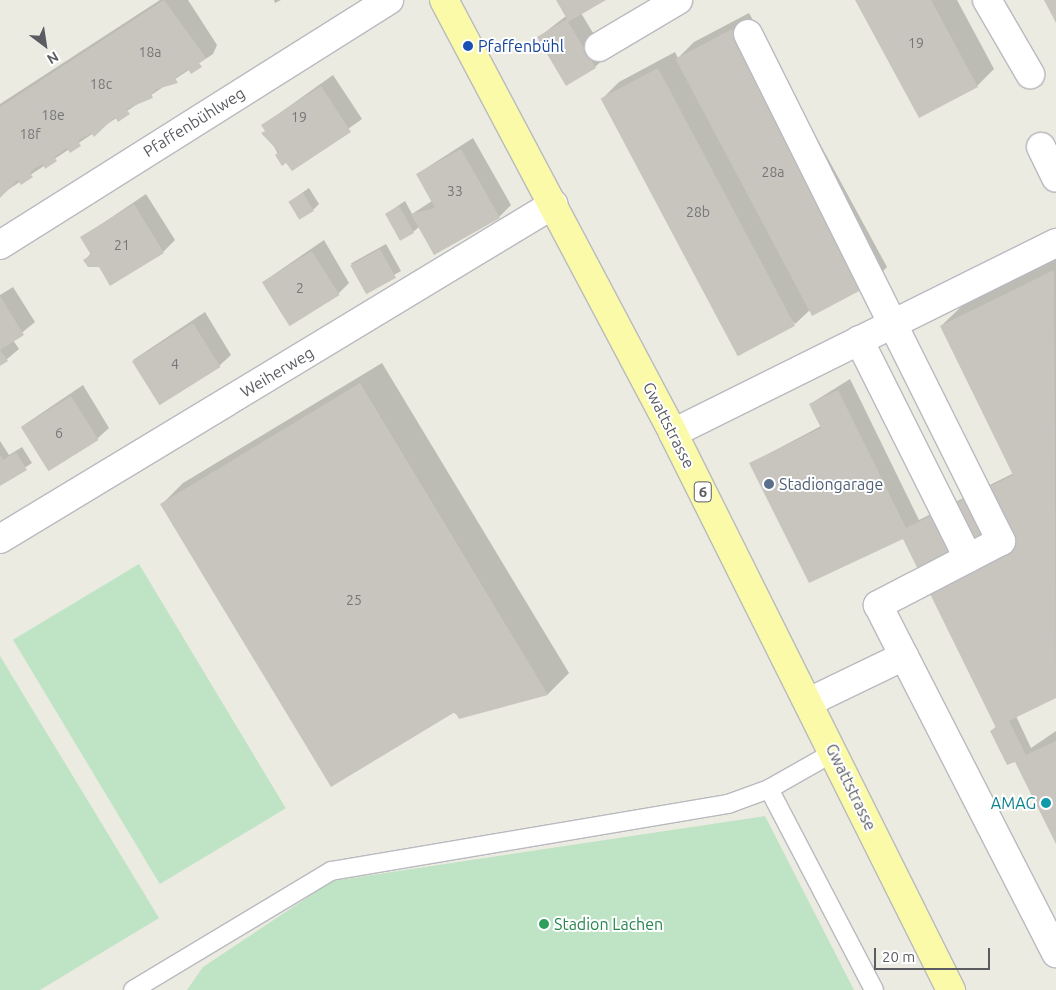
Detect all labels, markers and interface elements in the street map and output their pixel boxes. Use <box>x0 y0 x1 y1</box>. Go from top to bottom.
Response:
north arrow <box>20 20 70 70</box>
house number: 19 <box>908 35 924 51</box>
place label: Pfaffenbühl <box>478 36 564 56</box>
marker: Pfaffenbühl <box>462 40 474 52</box>
house number: 18a <box>139 44 161 60</box>
text: N <box>44 48 61 67</box>
house number: 18c <box>90 76 112 92</box>
street label: Pfaffenbühlweg <box>140 83 248 161</box>
house number: 18e <box>41 107 65 123</box>
house number: 19 <box>291 109 307 125</box>
house number: 18f <box>19 126 41 142</box>
house number: 28a <box>762 164 784 180</box>
house number: 33 <box>447 183 463 199</box>
house number: 28b <box>686 204 710 220</box>
house number: 21 <box>114 237 130 253</box>
house number: 2 <box>296 280 304 296</box>
street label: Weiherweg <box>237 343 317 401</box>
house number: 4 <box>171 356 179 372</box>
street label: Gwattstrasse <box>639 379 699 471</box>
house number: 6 <box>55 425 63 441</box>
place label: Stadiongarage <box>779 474 883 494</box>
marker: Stadiongarage <box>763 478 775 490</box>
road number: 6 <box>693 480 713 504</box>
house number: 25 <box>346 592 362 608</box>
street label: Gwattstrasse <box>822 741 880 833</box>
place label: AMAG <box>991 793 1036 813</box>
marker: AMAG <box>1040 797 1052 809</box>
place label: Stadion Lachen <box>554 914 663 934</box>
marker: Stadion Lachen <box>538 918 550 930</box>
scale bar <box>876 938 992 970</box>
text: 20 m <box>882 948 915 965</box>

